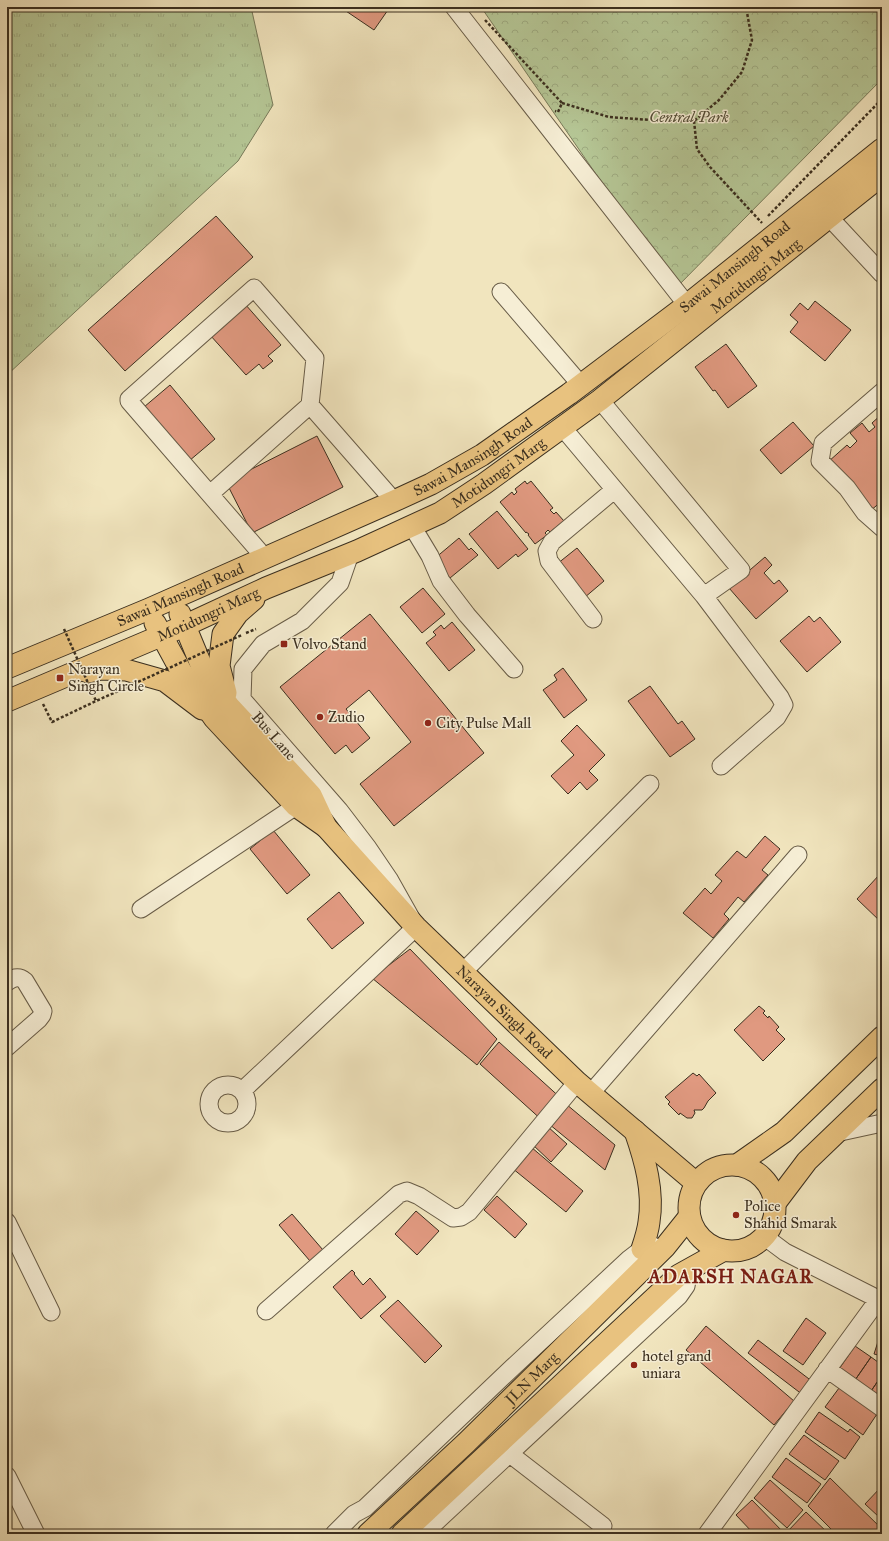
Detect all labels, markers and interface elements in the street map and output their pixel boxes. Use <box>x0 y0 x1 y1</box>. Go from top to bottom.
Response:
park label: Central Park <box>649 108 729 126</box>
street label: Sawai Mansingh Road <box>676 217 794 317</box>
street label: Motidungri Marg <box>707 234 805 317</box>
street label: Sawai Mansingh Road <box>410 413 536 500</box>
street label: Motidungri Marg <box>448 433 550 512</box>
street label: Sawai Mansingh Road <box>114 559 247 630</box>
street label: Motidungri Marg <box>154 583 263 645</box>
place label: Volvo Stand <box>291 635 367 653</box>
marker: Volvo Stand <box>279 639 289 649</box>
place label: Narayan Singh Circle <box>68 660 144 695</box>
marker: Narayan Singh Circle <box>55 673 65 683</box>
street label: Bus Lane <box>248 708 300 764</box>
place label: Zudio <box>328 708 365 726</box>
marker: Zudio <box>315 712 325 722</box>
place label: City Pulse Mall <box>436 714 532 732</box>
marker: City Pulse Mall <box>423 718 433 728</box>
street label: Narayan Singh Road <box>452 962 556 1063</box>
place label: Police Shahid Smarak <box>744 1197 837 1232</box>
marker: Police Shahid Smarak <box>731 1210 741 1220</box>
district label: ADARSH NAGAR <box>646 1265 814 1288</box>
street label: JLN Marg <box>500 1347 563 1410</box>
place label: hotel grand uniara <box>642 1347 712 1382</box>
marker: hotel grand uniara <box>629 1360 639 1370</box>

